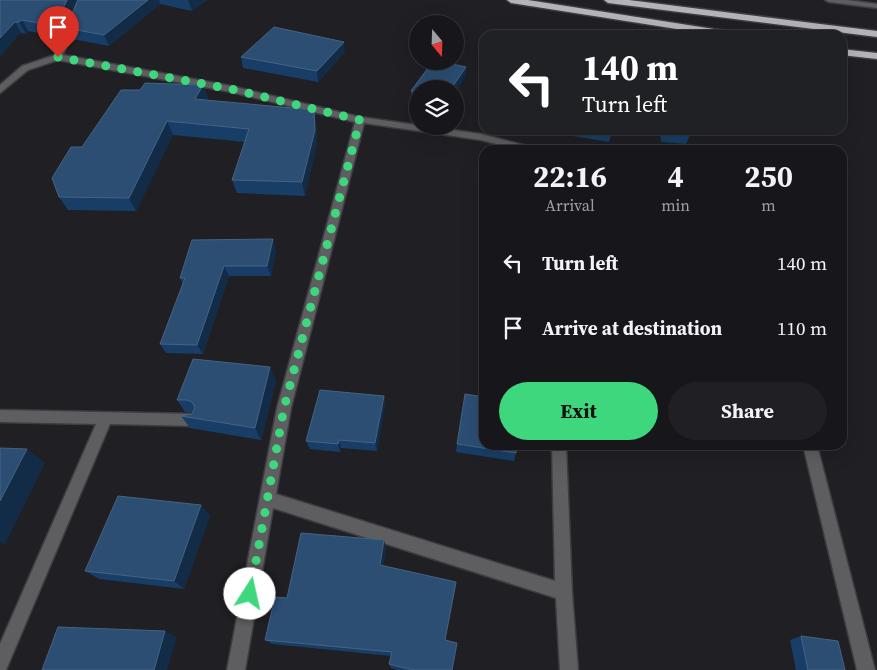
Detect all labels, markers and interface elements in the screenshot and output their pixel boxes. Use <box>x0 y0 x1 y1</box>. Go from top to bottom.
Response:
pin <box>37 6 79 57</box>
icon: arrive <box>44 13 72 41</box>
north arrow <box>409 15 464 70</box>
map controls <box>409 15 464 135</box>
text: 140 m <box>582 44 678 92</box>
icon: left <box>499 50 564 115</box>
button: layers <box>409 80 464 135</box>
text: Turn left <box>582 89 667 119</box>
text: 22:16 <box>533 156 607 197</box>
text: 4 <box>667 156 684 197</box>
text: 250 <box>744 156 793 197</box>
text: Arrival <box>545 194 595 216</box>
text: min <box>661 194 690 216</box>
text: m <box>761 194 776 216</box>
icon: left <box>499 249 527 277</box>
text: Turn left <box>542 250 618 276</box>
text: 140 m <box>777 250 827 276</box>
icon: arrive <box>499 314 527 342</box>
text: Arrive at destination <box>542 315 722 341</box>
text: 110 m <box>777 315 827 341</box>
button: Exit <box>499 382 658 440</box>
button: Share <box>668 382 827 440</box>
position arrow <box>223 567 275 619</box>

